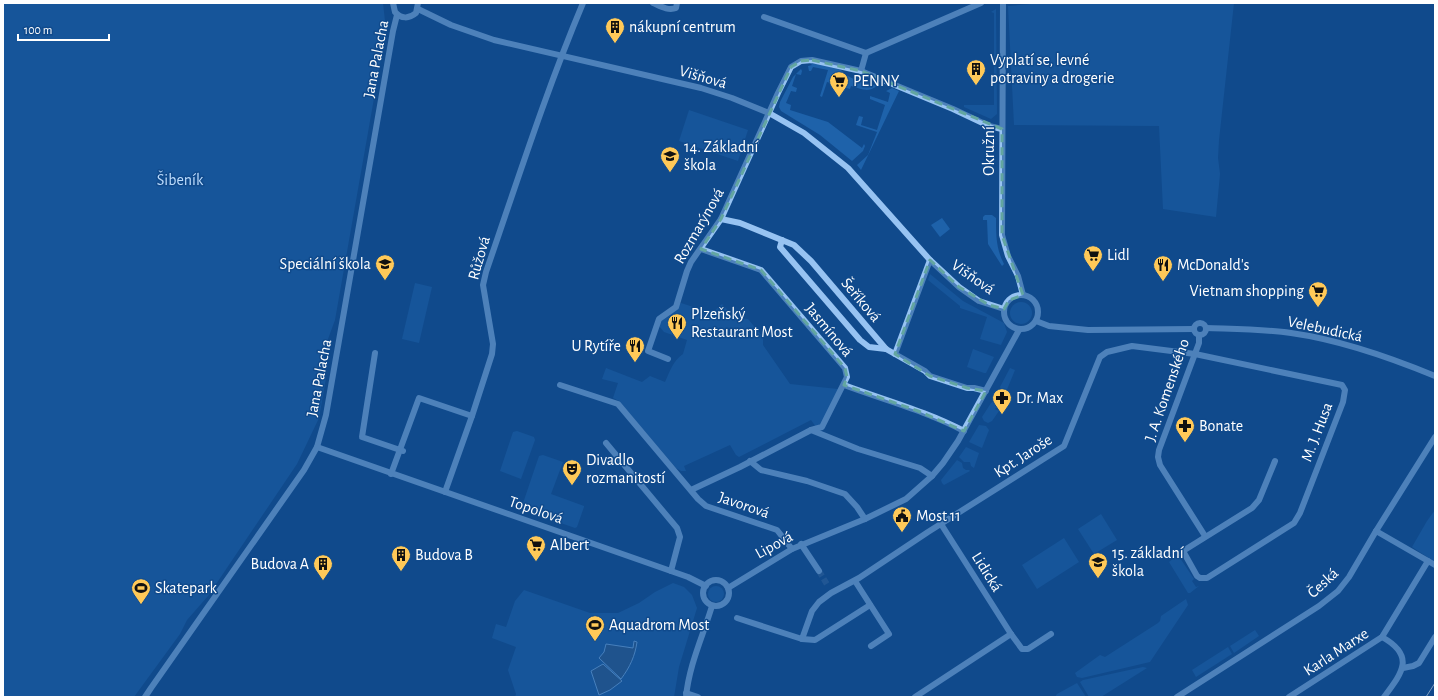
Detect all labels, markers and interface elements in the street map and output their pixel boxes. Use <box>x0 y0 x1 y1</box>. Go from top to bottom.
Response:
scale bar <box>18 16 109 42</box>
building icon: nákupní centrum <box>604 16 626 44</box>
street label: Jana Palacha <box>361 19 391 99</box>
place label: nákupní centrum <box>629 19 736 35</box>
text: 100 m <box>24 24 52 36</box>
place label: Vyplatí se, levné potraviny a drogerie <box>990 52 1114 87</box>
building icon: Vyplatí se, levné potraviny a drogerie <box>965 58 987 86</box>
street label: Višňová <box>677 63 729 91</box>
supermarket icon: PENNY <box>828 70 850 98</box>
place label: PENNY <box>853 73 900 89</box>
street label: Okružní <box>981 126 997 176</box>
place label: 14. Základní škola <box>684 139 759 173</box>
school or university icon: 14. Základní škola <box>659 145 681 173</box>
park label: Šibeník <box>157 170 204 188</box>
street label: Rozmarýnová <box>671 185 728 267</box>
street label: Růžová <box>465 234 493 282</box>
supermarket icon: Lidl <box>1082 244 1104 272</box>
place label: Lidl <box>1107 247 1130 263</box>
school or university icon: Speciální škola <box>374 253 396 281</box>
restaurant icon: McDonald's <box>1152 254 1174 282</box>
place label: Speciální škola <box>280 256 371 272</box>
street label: Višňová <box>949 257 997 297</box>
place label: McDonald's <box>1177 257 1250 273</box>
street label: Šeříková <box>838 274 885 325</box>
supermarket icon: Vietnam shopping <box>1307 280 1329 308</box>
place label: Vietnam shopping <box>1189 283 1304 299</box>
street label: Jasmínová <box>802 300 856 360</box>
place label: Plzeňský Restaurant Most <box>691 306 793 340</box>
restaurant icon: Plzeňský Restaurant Most <box>666 312 688 340</box>
street label: Velebudická <box>1286 313 1364 345</box>
restaurant icon: U Rytíře <box>624 335 646 363</box>
street label: J. A. Komenského <box>1142 337 1192 443</box>
street label: Jana Palacha <box>304 338 334 418</box>
place label: U Rytíře <box>571 338 621 355</box>
pharmacy icon: Dr. Max <box>991 387 1013 415</box>
place label: Dr. Max <box>1016 390 1063 406</box>
street label: M. J. Husa <box>1298 400 1336 464</box>
pharmacy icon: Bonate <box>1174 415 1196 443</box>
place label: Bonate <box>1199 418 1243 434</box>
street label: Kpt. Jaroše <box>991 431 1055 481</box>
place label: Divadlo rozmanitostí <box>586 452 665 486</box>
theatre icon: Divadlo rozmanitostí <box>561 458 583 486</box>
street label: Javorová <box>716 489 772 521</box>
street label: Topolová <box>507 493 565 527</box>
public building icon: Most 11 <box>891 505 913 533</box>
place label: Most 11 <box>916 508 961 524</box>
street label: Lipová <box>753 528 795 562</box>
supermarket icon: Albert <box>525 534 547 562</box>
place label: Albert <box>550 537 589 553</box>
building icon: Budova B <box>390 544 412 572</box>
place label: 15. základní škola <box>1112 545 1184 579</box>
place label: Budova B <box>415 547 473 563</box>
street label: Lidická <box>969 549 1005 595</box>
school or university icon: 15. základní škola <box>1087 551 1109 579</box>
building icon: Budova A <box>312 553 334 581</box>
place label: Budova A <box>251 556 309 572</box>
street label: Česká <box>1303 564 1342 601</box>
sports icon: Skatepark <box>130 577 152 605</box>
place label: Skatepark <box>155 580 218 596</box>
sports icon: Aquadrom Most <box>584 614 606 642</box>
place label: Aquadrom Most <box>609 617 709 633</box>
street label: Karla Marxe <box>1301 625 1371 679</box>

